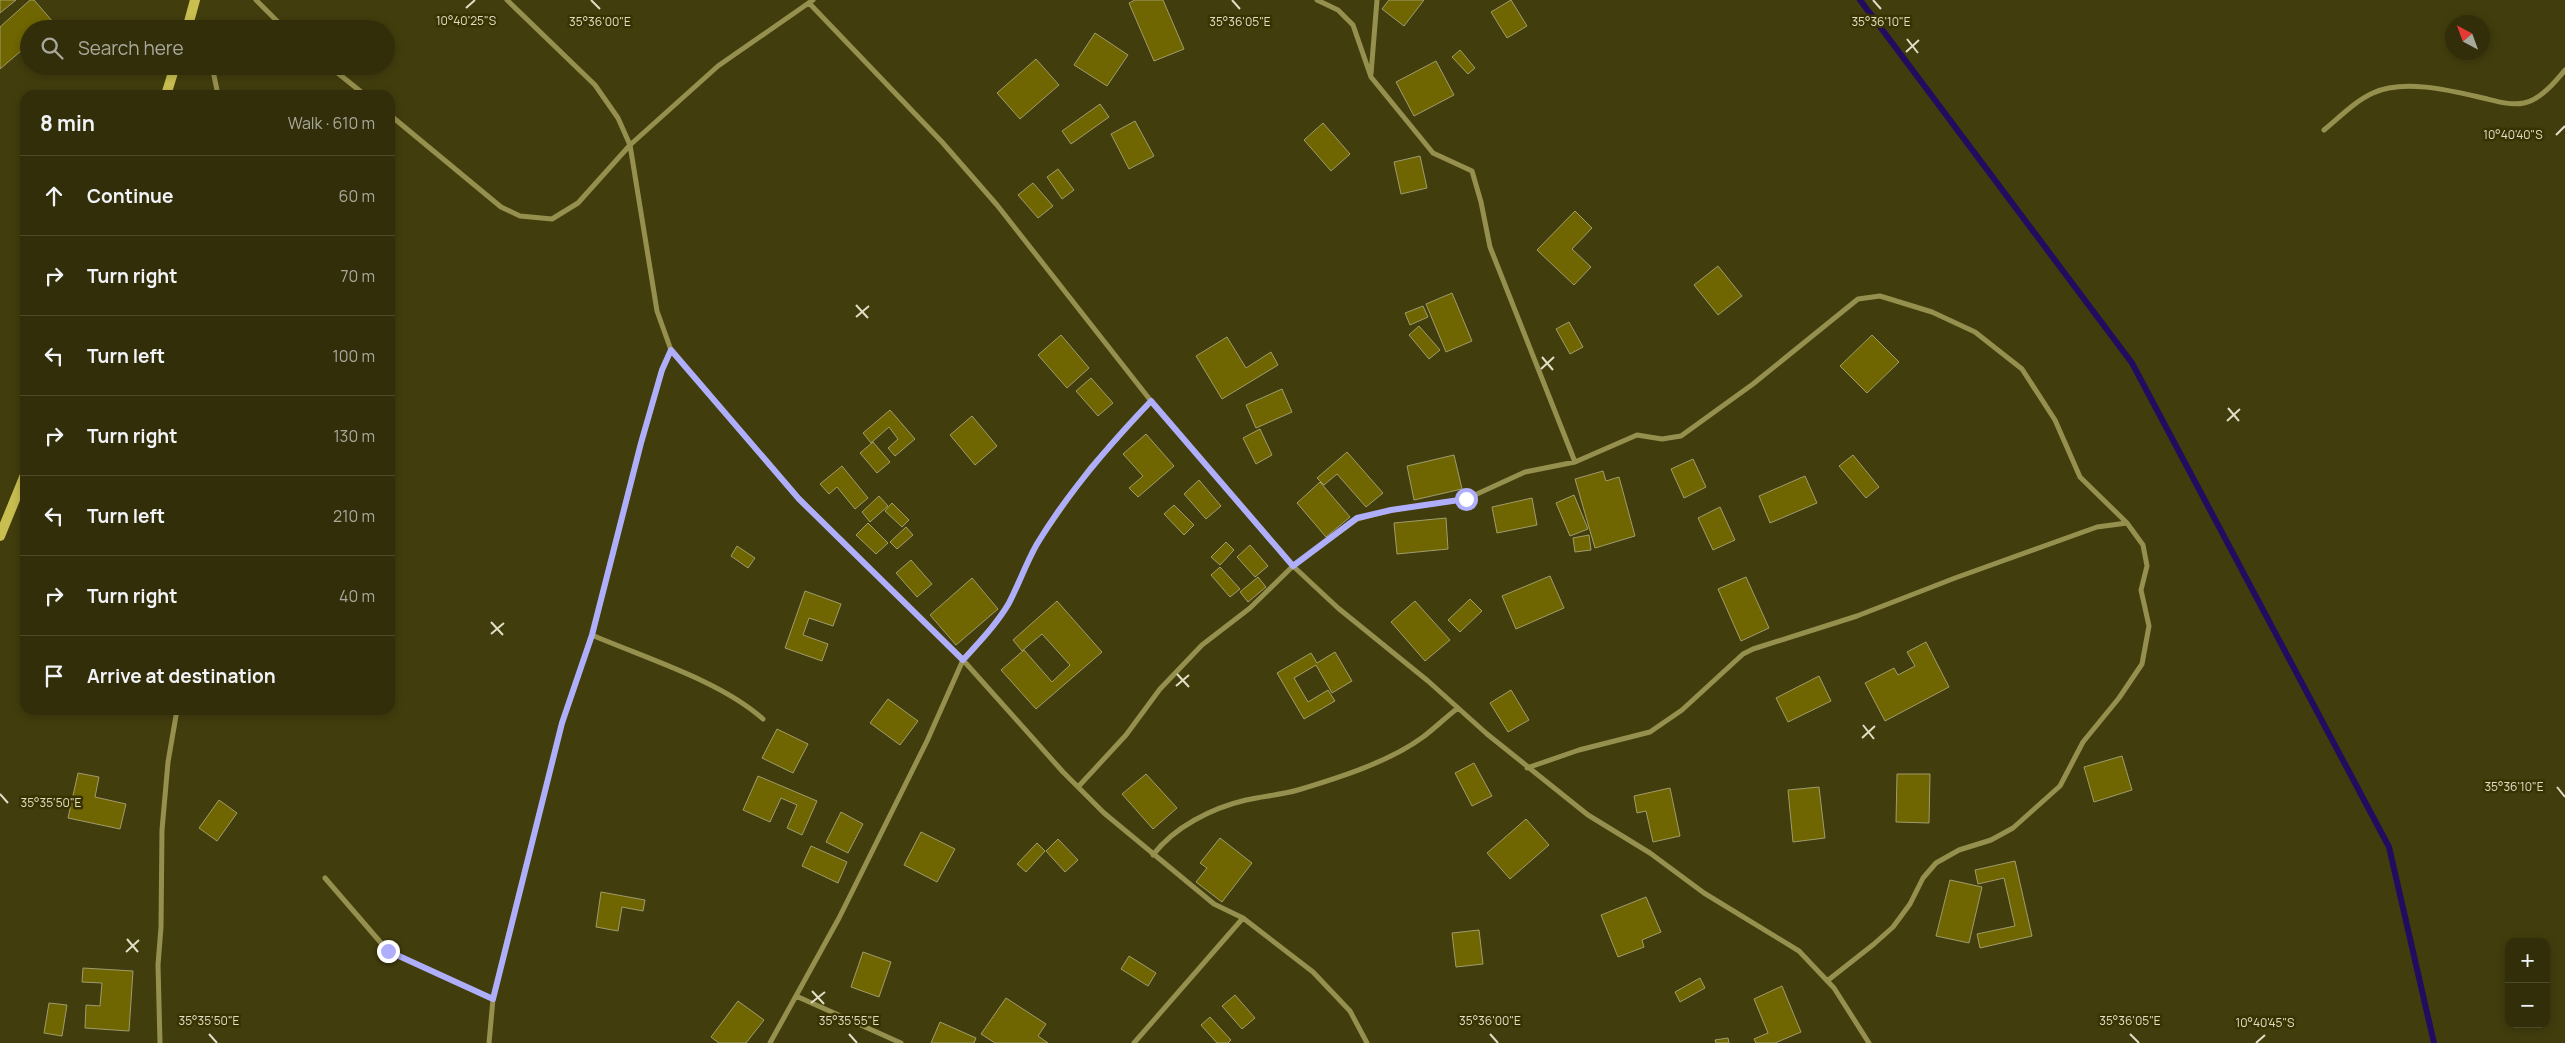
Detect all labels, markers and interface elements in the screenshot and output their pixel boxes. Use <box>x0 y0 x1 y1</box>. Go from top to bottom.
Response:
text: 10°40'25"S <box>436 12 496 29</box>
text: 35°36'00"E <box>569 13 631 30</box>
text: 35°36'05"E <box>1209 13 1271 30</box>
text: 35°36'10"E <box>1851 13 1911 30</box>
north arrow <box>2445 15 2490 60</box>
search box <box>20 20 395 75</box>
icon: search <box>38 34 66 62</box>
text: Search here <box>78 35 184 61</box>
text: 8 min <box>40 109 95 137</box>
text: Walk · 610 m <box>288 112 375 134</box>
text: 10°40'40"S <box>2483 126 2543 143</box>
icon: ahead <box>40 182 68 210</box>
text: Continue <box>87 183 173 209</box>
text: 60 m <box>339 185 375 207</box>
icon: right <box>40 262 68 290</box>
text: Turn right <box>87 263 177 289</box>
text: 70 m <box>340 265 375 287</box>
icon: left <box>40 342 68 370</box>
text: Turn left <box>87 343 165 369</box>
text: 100 m <box>332 345 375 367</box>
icon: right <box>40 422 68 450</box>
text: Turn right <box>87 423 177 449</box>
text: 130 m <box>333 425 375 447</box>
route start <box>1455 488 1478 511</box>
icon: left <box>40 502 68 530</box>
text: Turn left <box>87 503 165 529</box>
text: 210 m <box>333 505 375 527</box>
icon: right <box>40 582 68 610</box>
text: Turn right <box>87 583 177 609</box>
text: 40 m <box>339 585 375 607</box>
icon: arrive <box>40 662 68 690</box>
text: Arrive at destination <box>87 663 276 689</box>
text: 35°36'10"E <box>2484 778 2544 795</box>
text: 35°35'50"E <box>21 794 82 811</box>
map controls <box>2505 938 2550 1028</box>
button: + <box>2505 938 2550 983</box>
route end <box>377 940 400 963</box>
button: − <box>2505 983 2550 1028</box>
text: 35°35'50"E <box>179 1012 240 1029</box>
text: 35°35'55"E <box>819 1012 879 1029</box>
text: 35°36'00"E <box>1459 1012 1521 1029</box>
text: 35°36'05"E <box>2099 1012 2161 1029</box>
text: 10°40'45"S <box>2235 1014 2295 1031</box>

